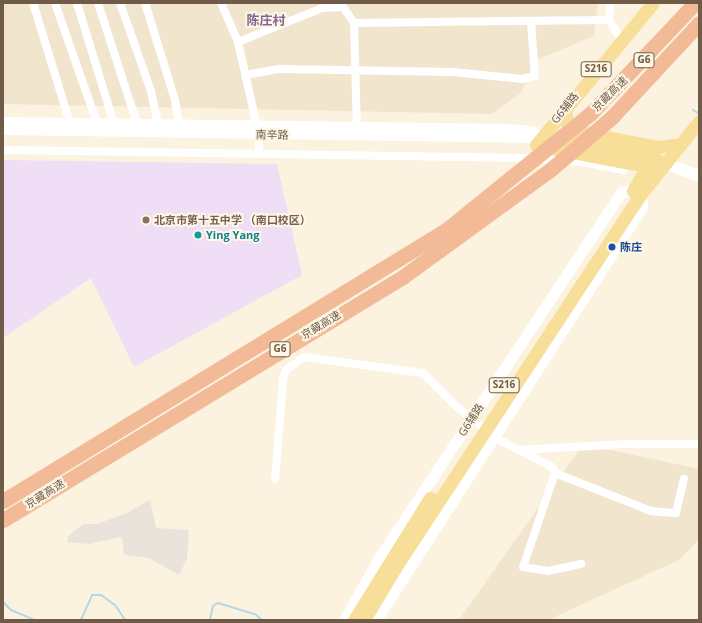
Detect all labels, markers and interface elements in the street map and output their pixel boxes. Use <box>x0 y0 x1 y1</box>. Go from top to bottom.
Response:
district label: 陈庄村 <box>247 12 285 28</box>
road number: G6 <box>633 52 655 68</box>
road number: S216 <box>580 61 612 77</box>
street label: 京藏高速 <box>590 74 630 114</box>
street label: G6辅路 <box>548 90 582 126</box>
street label: 南辛路 <box>255 128 289 142</box>
place label: 北京市第十五中学 （南口校区） <box>154 213 311 227</box>
marker: 北京市第十五中学 （南口校区） <box>141 215 151 225</box>
place label: Ying Yang <box>206 228 259 242</box>
marker: Ying Yang <box>193 230 203 240</box>
place label: 陈庄 <box>620 240 642 254</box>
marker: 陈庄 <box>607 242 617 252</box>
street label: 京藏高速 <box>299 308 343 342</box>
road number: G6 <box>269 341 291 357</box>
road number: S216 <box>488 377 520 393</box>
street label: G6辅路 <box>456 401 486 439</box>
street label: 京藏高速 <box>23 477 67 511</box>

